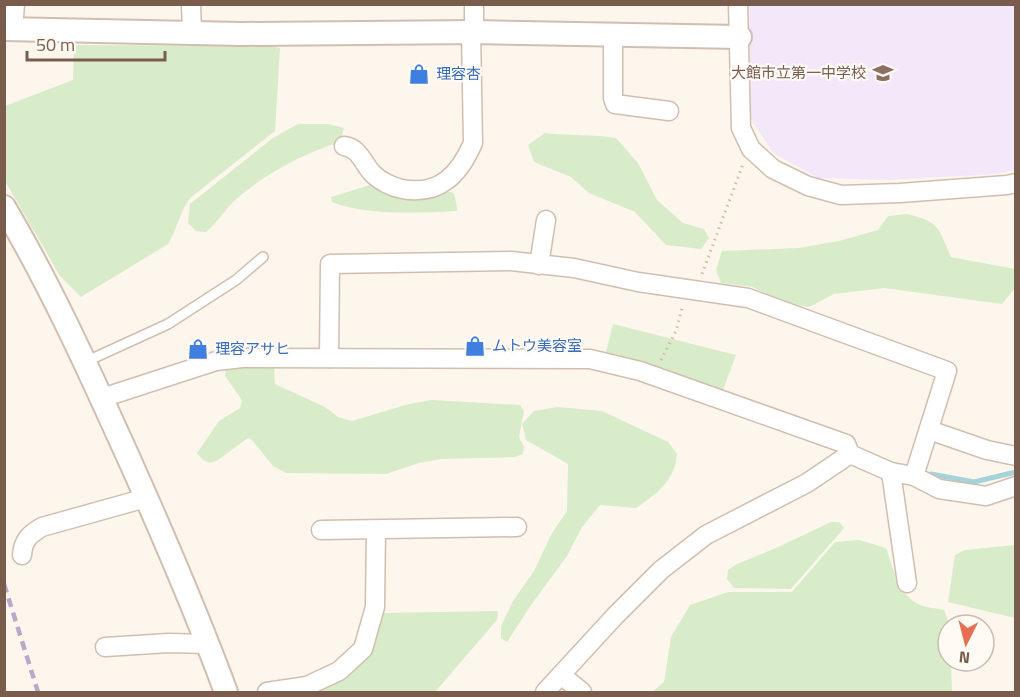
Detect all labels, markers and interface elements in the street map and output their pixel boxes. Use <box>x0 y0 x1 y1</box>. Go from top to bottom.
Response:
scale bar <box>27 24 165 62</box>
text: 50 m <box>36 31 75 58</box>
place label: 大館市立第一中学校 <box>731 61 866 84</box>
school or university icon: 大館市立第一中学校 <box>871 61 895 85</box>
shop icon: 理容杏 <box>407 62 431 86</box>
place label: 理容杏 <box>436 62 481 85</box>
shop icon: ムトウ美容室 <box>463 334 487 358</box>
place label: ムトウ美容室 <box>492 334 582 357</box>
shop icon: 理容アサヒ <box>186 337 210 361</box>
place label: 理容アサヒ <box>215 337 290 360</box>
north arrow <box>936 613 996 673</box>
text: N <box>958 645 971 670</box>

